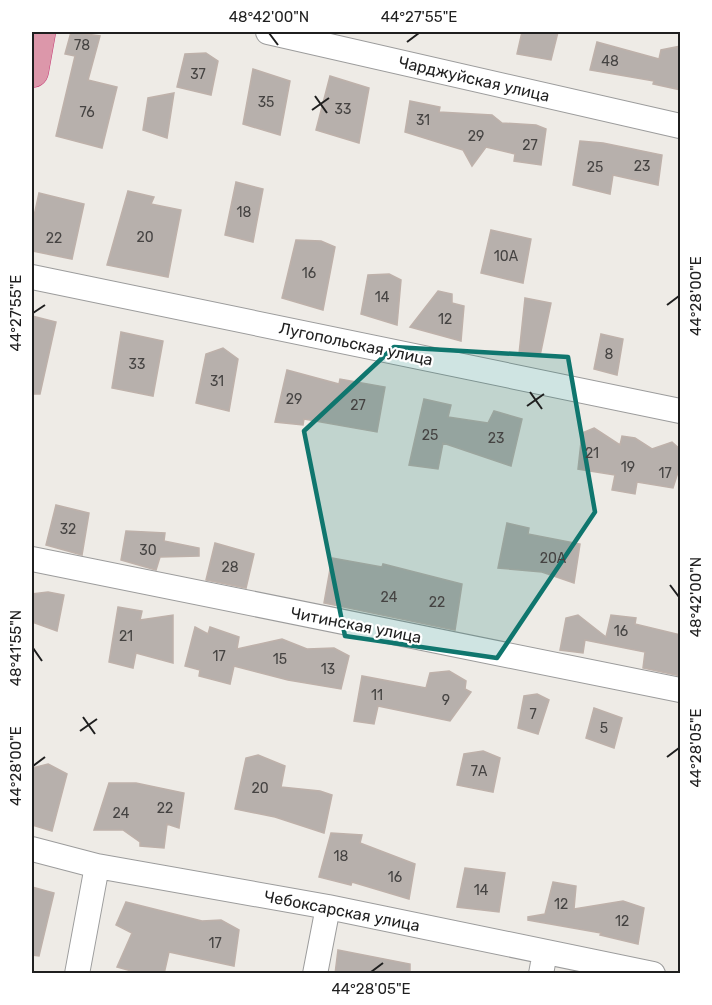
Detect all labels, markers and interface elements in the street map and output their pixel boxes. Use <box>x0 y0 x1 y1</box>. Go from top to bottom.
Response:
text: 48°42'00"N <box>229 8 309 26</box>
text: 44°27'55"E <box>381 8 457 26</box>
house number: 78 <box>74 37 90 54</box>
street label: Чарджуйская улица <box>397 52 551 106</box>
house number: 48 <box>601 53 619 70</box>
house number: 37 <box>190 66 206 83</box>
house number: 35 <box>258 94 274 111</box>
house number: 33 <box>335 101 351 118</box>
house number: 76 <box>79 104 95 121</box>
house number: 31 <box>416 112 430 129</box>
house number: 29 <box>468 128 484 145</box>
house number: 27 <box>522 137 538 154</box>
house number: 23 <box>634 158 650 175</box>
house number: 25 <box>587 159 603 176</box>
house number: 18 <box>237 204 252 221</box>
house number: 20 <box>136 229 154 246</box>
house number: 22 <box>46 230 62 247</box>
house number: 10А <box>494 248 519 265</box>
text: 44°28'00"E <box>687 256 705 336</box>
house number: 16 <box>302 265 316 282</box>
text: 44°27'55"E <box>7 275 25 351</box>
house number: 14 <box>375 289 390 306</box>
house number: 12 <box>438 311 452 328</box>
street label: Лугопольская улица <box>277 318 435 370</box>
house number: 8 <box>605 346 614 363</box>
house number: 33 <box>129 356 145 373</box>
house number: 31 <box>210 373 224 390</box>
house number: 29 <box>286 391 302 408</box>
house number: 27 <box>350 397 366 414</box>
house number: 25 <box>422 427 438 444</box>
house number: 23 <box>488 430 504 447</box>
house number: 21 <box>585 445 599 462</box>
house number: 19 <box>621 459 635 476</box>
house number: 17 <box>658 465 672 482</box>
house number: 32 <box>60 521 76 538</box>
house number: 30 <box>139 542 157 559</box>
house number: 20А <box>540 550 567 567</box>
text: 48°42'00"N <box>687 557 705 637</box>
house number: 28 <box>221 559 239 576</box>
house number: 24 <box>381 589 398 606</box>
house number: 22 <box>429 594 445 611</box>
street label: Читинская улица <box>289 603 423 647</box>
text: 48°41'55"N <box>7 610 25 686</box>
house number: 16 <box>614 623 628 640</box>
house number: 21 <box>119 628 133 645</box>
house number: 17 <box>212 648 226 665</box>
house number: 15 <box>273 651 287 668</box>
house number: 13 <box>321 661 335 678</box>
house number: 11 <box>371 687 383 704</box>
house number: 9 <box>442 692 450 709</box>
house number: 7 <box>529 706 537 723</box>
text: 44°28'05"E <box>687 708 705 788</box>
house number: 5 <box>600 720 608 737</box>
text: 44°28'00"E <box>7 726 25 806</box>
house number: 7А <box>471 763 488 780</box>
house number: 20 <box>251 780 269 797</box>
house number: 22 <box>157 800 173 817</box>
house number: 24 <box>113 805 130 822</box>
house number: 18 <box>334 848 349 865</box>
house number: 16 <box>388 869 402 886</box>
house number: 14 <box>474 882 489 899</box>
street label: Чебоксарская улица <box>263 887 421 935</box>
house number: 12 <box>554 896 568 913</box>
house number: 12 <box>615 913 629 930</box>
house number: 17 <box>208 935 222 952</box>
text: 44°28'05"E <box>331 980 411 998</box>

